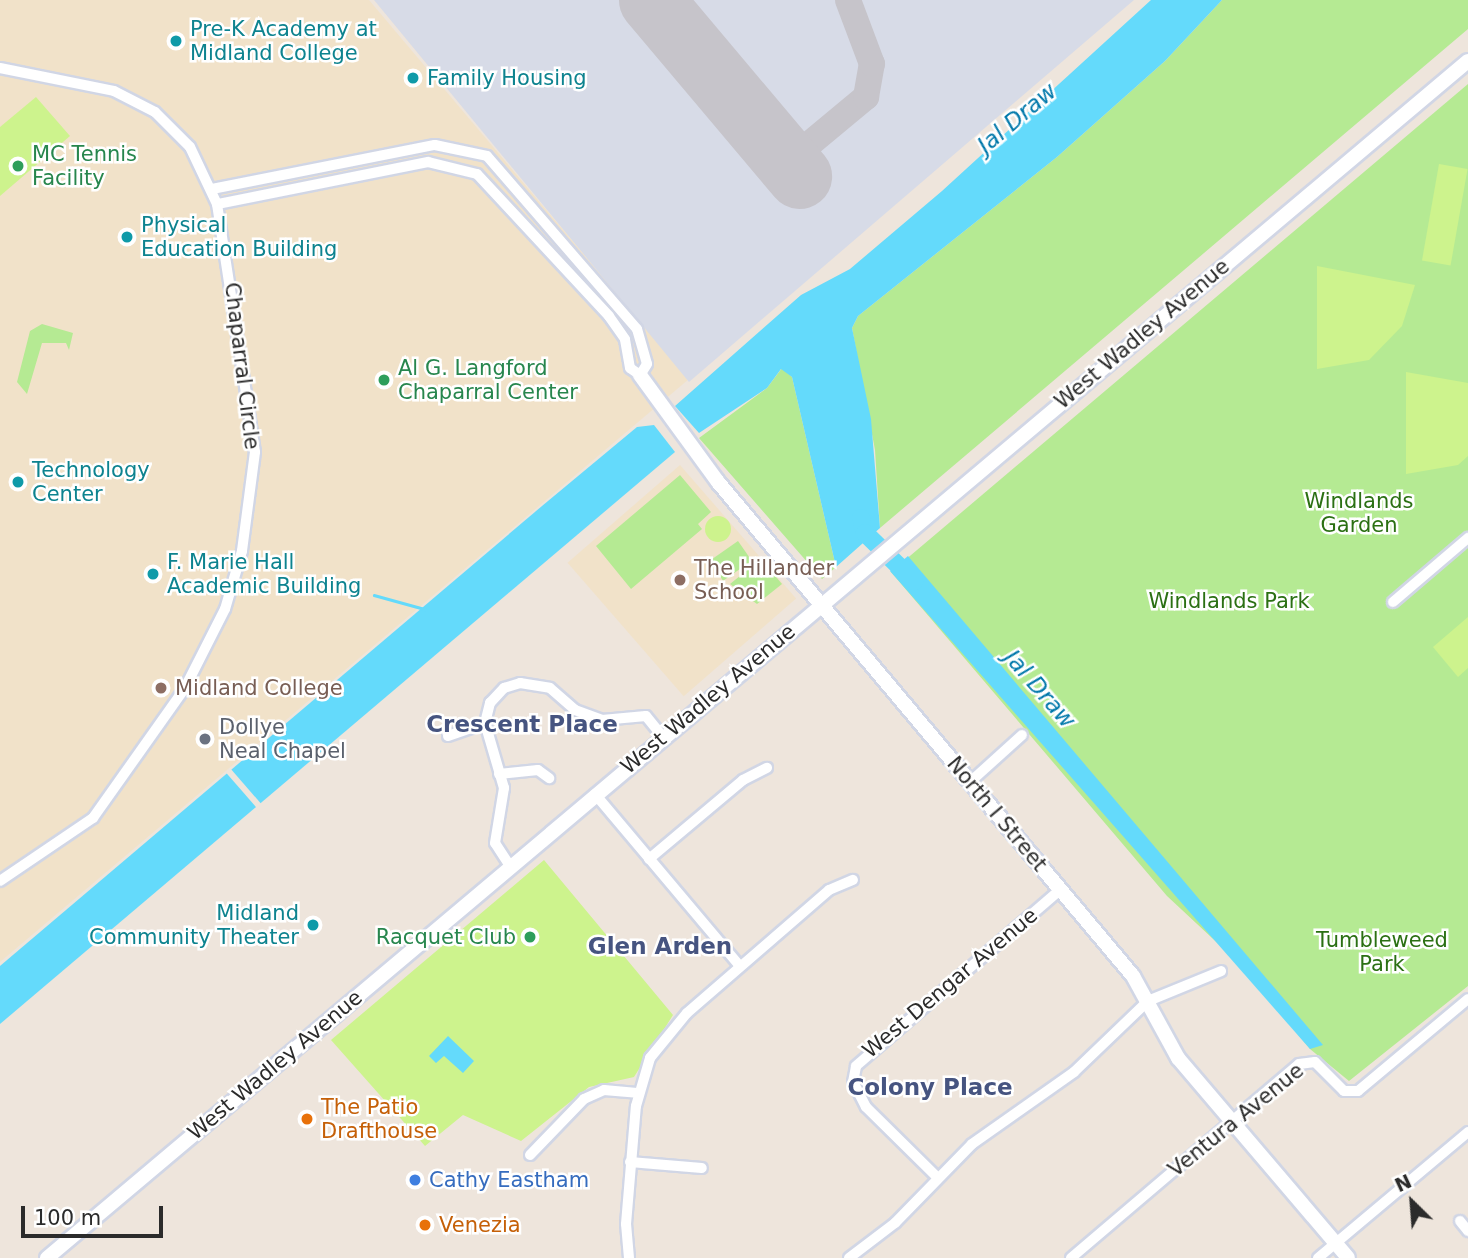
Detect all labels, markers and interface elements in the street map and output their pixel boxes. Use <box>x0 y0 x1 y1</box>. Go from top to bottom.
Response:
place label: Pre-K Academy at Midland College <box>190 16 377 66</box>
marker: Pre-K Academy at Midland College <box>168 33 184 49</box>
place label: Family Housing <box>427 65 587 91</box>
marker: Family Housing <box>405 70 421 86</box>
water label: Jal Draw <box>972 77 1062 159</box>
place label: MC Tennis Facility <box>32 141 137 191</box>
marker: MC Tennis Facility <box>10 158 26 174</box>
place label: Physical Education Building <box>141 212 337 262</box>
marker: Physical Education Building <box>119 229 135 245</box>
street label: West Wadley Avenue <box>1050 254 1234 414</box>
street label: Chaparral Circle <box>219 281 265 451</box>
place label: Al G. Langford Chaparral Center <box>398 355 578 405</box>
marker: Al G. Langford Chaparral Center <box>376 372 392 388</box>
place label: Technology Center <box>32 457 150 507</box>
marker: Technology Center <box>10 474 26 490</box>
park label: Windlands Garden <box>1304 488 1414 538</box>
place label: F. Marie Hall Academic Building <box>167 549 361 599</box>
place label: The Hillander School <box>694 555 834 605</box>
marker: F. Marie Hall Academic Building <box>145 566 161 582</box>
marker: The Hillander School <box>672 572 688 588</box>
park label: Windlands Park <box>1148 588 1310 614</box>
street label: West Wadley Avenue <box>616 619 800 779</box>
water label: Jal Draw <box>999 644 1081 734</box>
place label: Midland College <box>175 675 343 701</box>
marker: Midland College <box>153 680 169 696</box>
district label: Crescent Place <box>426 710 618 738</box>
place label: Dollye Neal Chapel <box>219 714 346 764</box>
marker: Dollye Neal Chapel <box>197 731 213 747</box>
street label: North I Street <box>942 751 1052 877</box>
place label: Midland Community Theater <box>89 900 299 950</box>
street label: West Dengar Avenue <box>858 903 1042 1063</box>
marker: Midland Community Theater <box>305 917 321 933</box>
place label: Racquet Club <box>376 924 516 950</box>
park label: Tumbleweed Park <box>1316 927 1448 977</box>
marker: Racquet Club <box>522 929 538 945</box>
district label: Glen Arden <box>588 932 732 960</box>
street label: West Wadley Avenue <box>183 985 367 1145</box>
street label: Ventura Avenue <box>1163 1058 1309 1182</box>
district label: Colony Place <box>847 1073 1013 1101</box>
place label: The Patio Drafthouse <box>321 1094 437 1144</box>
marker: The Patio Drafthouse <box>299 1111 315 1127</box>
place label: Cathy Eastham <box>429 1167 589 1193</box>
north arrow <box>1377 1167 1447 1237</box>
text: N <box>1391 1170 1415 1196</box>
marker: Cathy Eastham <box>407 1172 423 1188</box>
scale bar <box>24 1192 166 1236</box>
text: 100 m <box>34 1206 101 1230</box>
place label: Venezia <box>439 1212 521 1238</box>
marker: Venezia <box>417 1217 433 1233</box>

